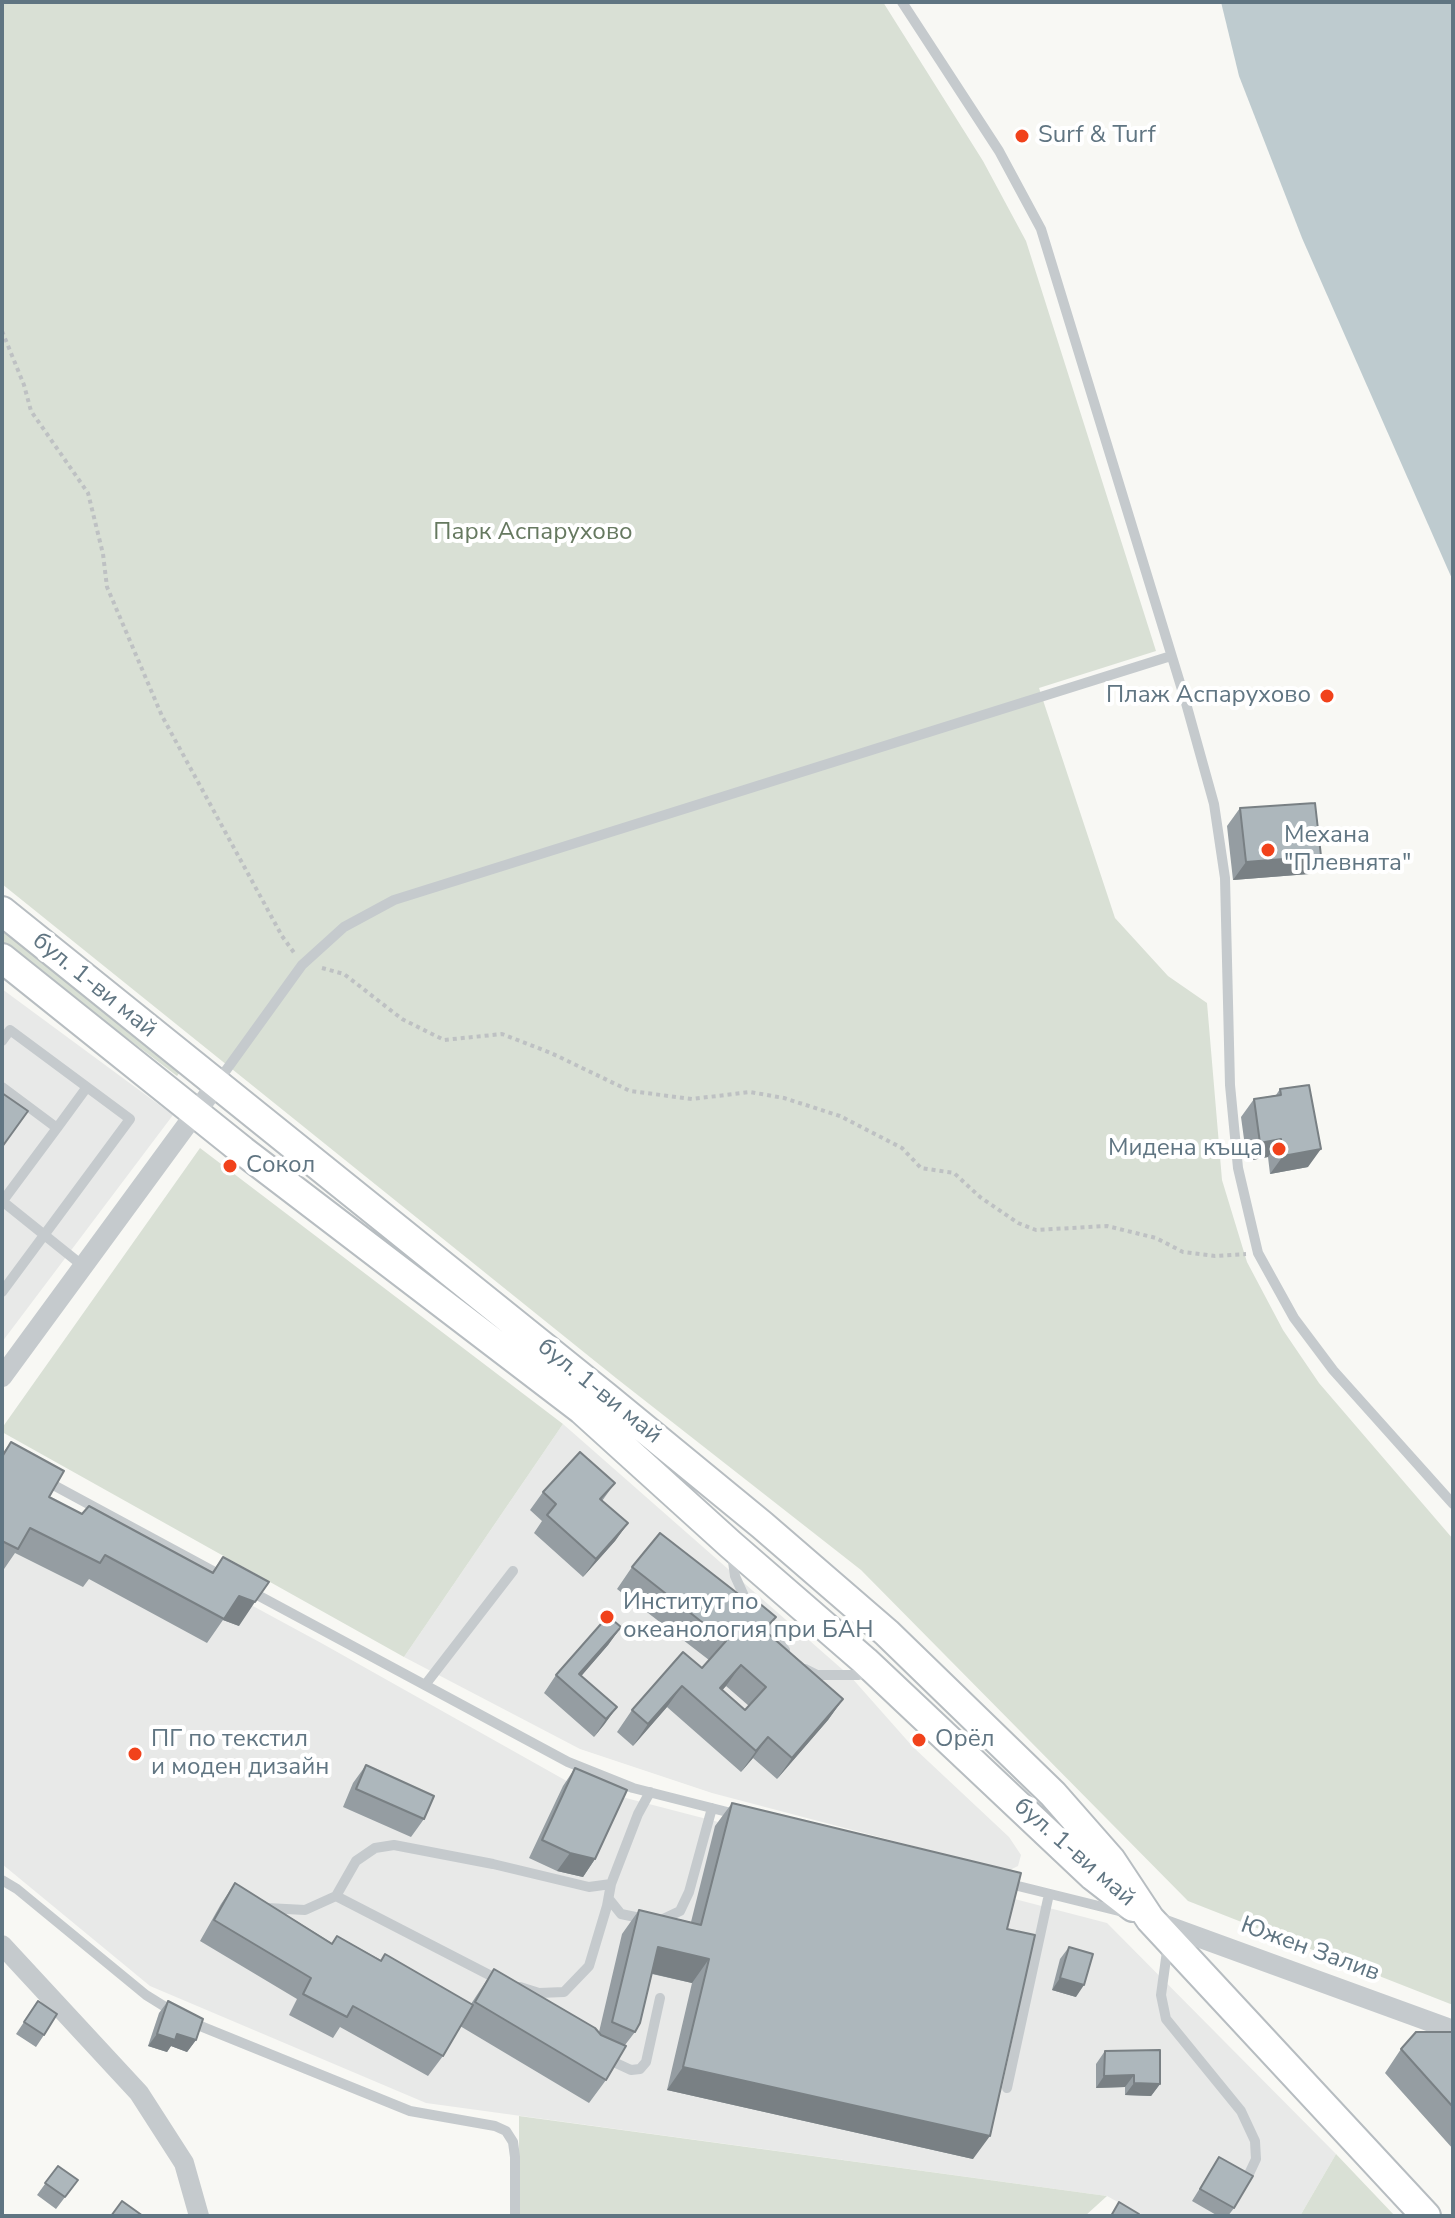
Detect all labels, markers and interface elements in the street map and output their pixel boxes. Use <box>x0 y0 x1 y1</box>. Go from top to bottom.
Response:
place label: Surf & Turf <box>1038 122 1156 150</box>
marker: Surf & Turf <box>1013 127 1031 145</box>
park label: Парк Аспарухово <box>433 519 633 547</box>
place label: Плаж Аспарухово <box>1106 682 1311 710</box>
marker: Плаж Аспарухово <box>1318 687 1336 705</box>
place label: Механа "Плевнята" <box>1284 822 1411 878</box>
marker: Механа "Плевнята" <box>1259 841 1277 859</box>
street label: бул. 1-ви май <box>26 927 162 1045</box>
place label: Мидена къща <box>1108 1135 1263 1163</box>
marker: Мидена къща <box>1270 1140 1288 1158</box>
place label: Сокол <box>246 1152 315 1180</box>
marker: Сокол <box>221 1157 239 1175</box>
street label: бул. 1-ви май <box>531 1333 667 1451</box>
place label: Институт по океанология при БАН <box>623 1589 874 1645</box>
marker: Институт по океанология при БАН <box>598 1608 616 1626</box>
place label: ПГ по текстил и моден дизайн <box>151 1726 329 1782</box>
place label: Орёл <box>935 1726 994 1754</box>
marker: Орёл <box>910 1731 928 1749</box>
marker: ПГ по текстил и моден дизайн <box>126 1745 144 1763</box>
street label: бул. 1-ви май <box>1007 1792 1141 1914</box>
street label: Южен Залив <box>1237 1912 1383 1988</box>

